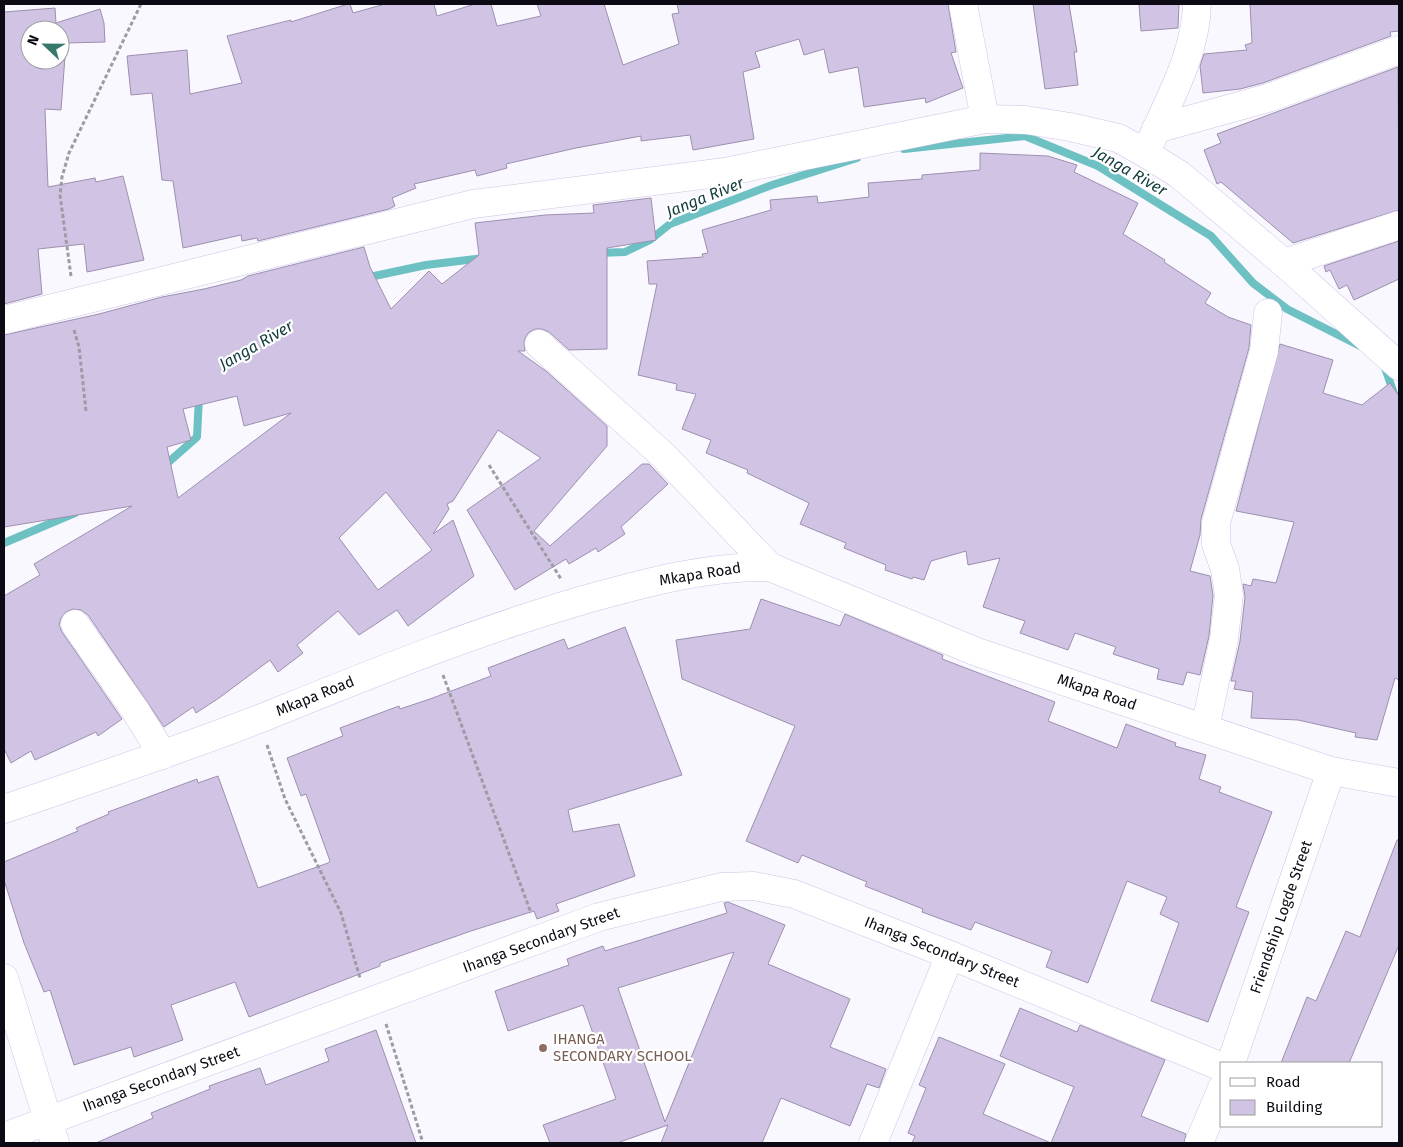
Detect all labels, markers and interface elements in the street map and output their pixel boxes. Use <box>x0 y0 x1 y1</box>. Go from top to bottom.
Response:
north arrow <box>20 20 70 70</box>
text: N <box>24 33 43 48</box>
water label: Janga River <box>1089 142 1171 200</box>
water label: Janga River <box>663 173 747 222</box>
water label: Janga River <box>215 316 297 374</box>
street label: Mkapa Road <box>658 559 742 589</box>
street label: Mkapa Road <box>1055 670 1139 714</box>
street label: Mkapa Road <box>273 672 357 720</box>
street label: Friendship Logde Street <box>1246 837 1316 996</box>
street label: Ihanga Secondary Street <box>460 903 622 977</box>
street label: Ihanga Secondary Street <box>862 913 1023 992</box>
place label: IHANGA SECONDARY SCHOOL <box>553 1030 692 1065</box>
street label: Ihanga Secondary Street <box>80 1042 242 1116</box>
marker: IHANGA SECONDARY SCHOOL <box>537 1042 549 1054</box>
legend <box>1220 1062 1383 1127</box>
text: Road <box>1266 1073 1301 1091</box>
text: Building <box>1266 1098 1322 1116</box>

